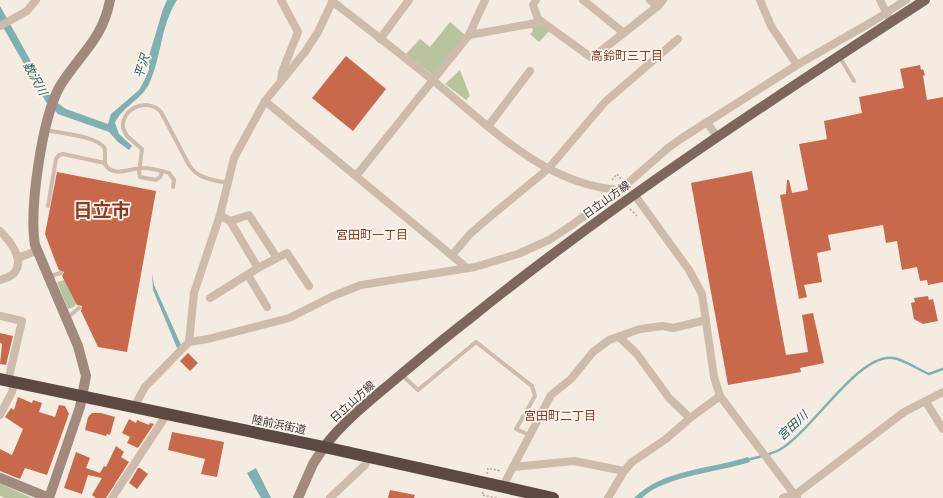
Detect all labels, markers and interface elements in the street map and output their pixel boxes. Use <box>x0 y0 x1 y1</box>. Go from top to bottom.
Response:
district label: 高鈴町三丁目 <box>591 48 663 62</box>
water label: 平沢 <box>131 51 152 80</box>
water label: 数沢川 <box>21 59 52 99</box>
street label: 日立山方線 <box>580 178 632 220</box>
district label: 日立市 <box>73 198 131 221</box>
district label: 宮田町一丁目 <box>336 227 408 241</box>
street label: 日立山方線 <box>327 378 377 424</box>
water label: 宮田川 <box>774 406 811 442</box>
district label: 宮田町二丁目 <box>524 408 596 422</box>
street label: 陸前浜街道 <box>251 412 307 436</box>

